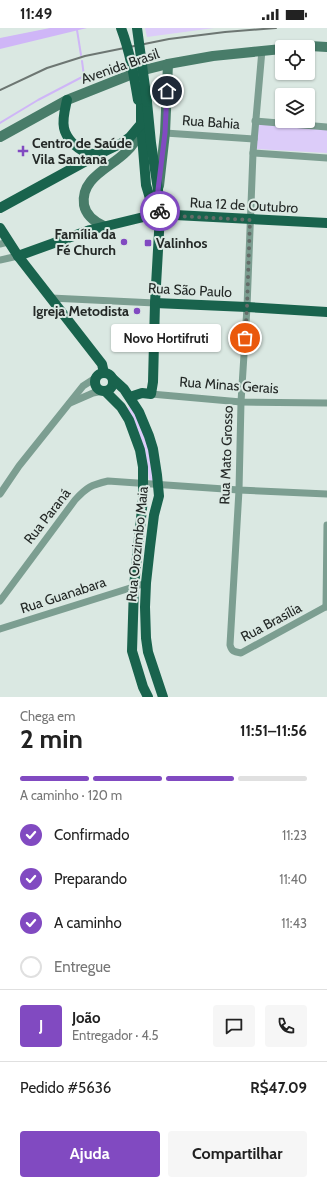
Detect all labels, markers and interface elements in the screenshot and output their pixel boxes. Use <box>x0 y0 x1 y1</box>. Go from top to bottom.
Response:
text: 11:49 <box>20 5 52 23</box>
map controls <box>275 40 315 128</box>
button: locate <box>275 40 315 80</box>
street label: Avenida Brasil <box>78 44 162 88</box>
pin <box>150 74 184 108</box>
icon: home <box>156 80 178 102</box>
button: layers <box>275 88 315 128</box>
street label: Rua Bahia <box>182 111 241 133</box>
place label: Centro de Saúde Vila Santana <box>32 134 132 168</box>
marker: Centro de Saúde Vila Santana <box>17 145 29 157</box>
courier <box>140 191 180 231</box>
street label: Rua 12 de Outubro <box>189 193 299 217</box>
icon: bike <box>149 200 171 222</box>
place label: Família da Fé Church <box>55 225 116 259</box>
place label: Valinhos <box>156 234 208 252</box>
marker: Família da Fé Church <box>119 237 129 247</box>
marker: Valinhos <box>143 238 153 248</box>
street label: Rua São Paulo <box>148 279 233 301</box>
place label: Igreja Metodista <box>33 302 129 320</box>
marker: Igreja Metodista <box>132 306 142 316</box>
pin <box>228 321 262 355</box>
callout: Novo Hortifruti <box>111 324 221 352</box>
icon: bag <box>234 327 256 349</box>
text: Novo Hortifruti <box>123 330 209 346</box>
street label: Rua Minas Gerais <box>179 373 279 397</box>
street label: Rua Mato Grosso <box>215 405 237 505</box>
street label: Rua Paraná <box>20 484 74 547</box>
street label: Rua Orozimbo Maia <box>122 485 152 603</box>
street label: Rua Guanabara <box>18 573 108 617</box>
street label: Rua Brasília <box>237 598 305 646</box>
text: Chega em <box>20 708 75 724</box>
text: 11:51–11:56 <box>240 722 307 740</box>
text: 2 min <box>20 723 83 755</box>
text: A caminho · 120 m <box>20 787 122 803</box>
icon: check <box>20 824 42 846</box>
text: Confirmado <box>54 826 129 844</box>
text: 11:23 <box>282 827 307 843</box>
icon: check <box>20 868 42 890</box>
text: Preparando <box>54 870 127 888</box>
text: 11:40 <box>279 871 307 887</box>
icon: check <box>20 912 42 934</box>
text: A caminho <box>54 914 122 932</box>
text: 11:43 <box>281 915 307 931</box>
text: Entregue <box>54 958 111 976</box>
button: chat <box>213 1005 255 1047</box>
button: phone <box>265 1005 307 1047</box>
text: João <box>72 1009 101 1027</box>
text: J <box>39 1017 43 1035</box>
text: Entregador · 4.5 <box>72 1027 158 1043</box>
text: Pedido #5636 <box>20 1079 111 1097</box>
text: R$47.09 <box>250 1079 307 1097</box>
button: Ajuda <box>20 1131 160 1177</box>
button: Compartilhar <box>168 1131 307 1177</box>

